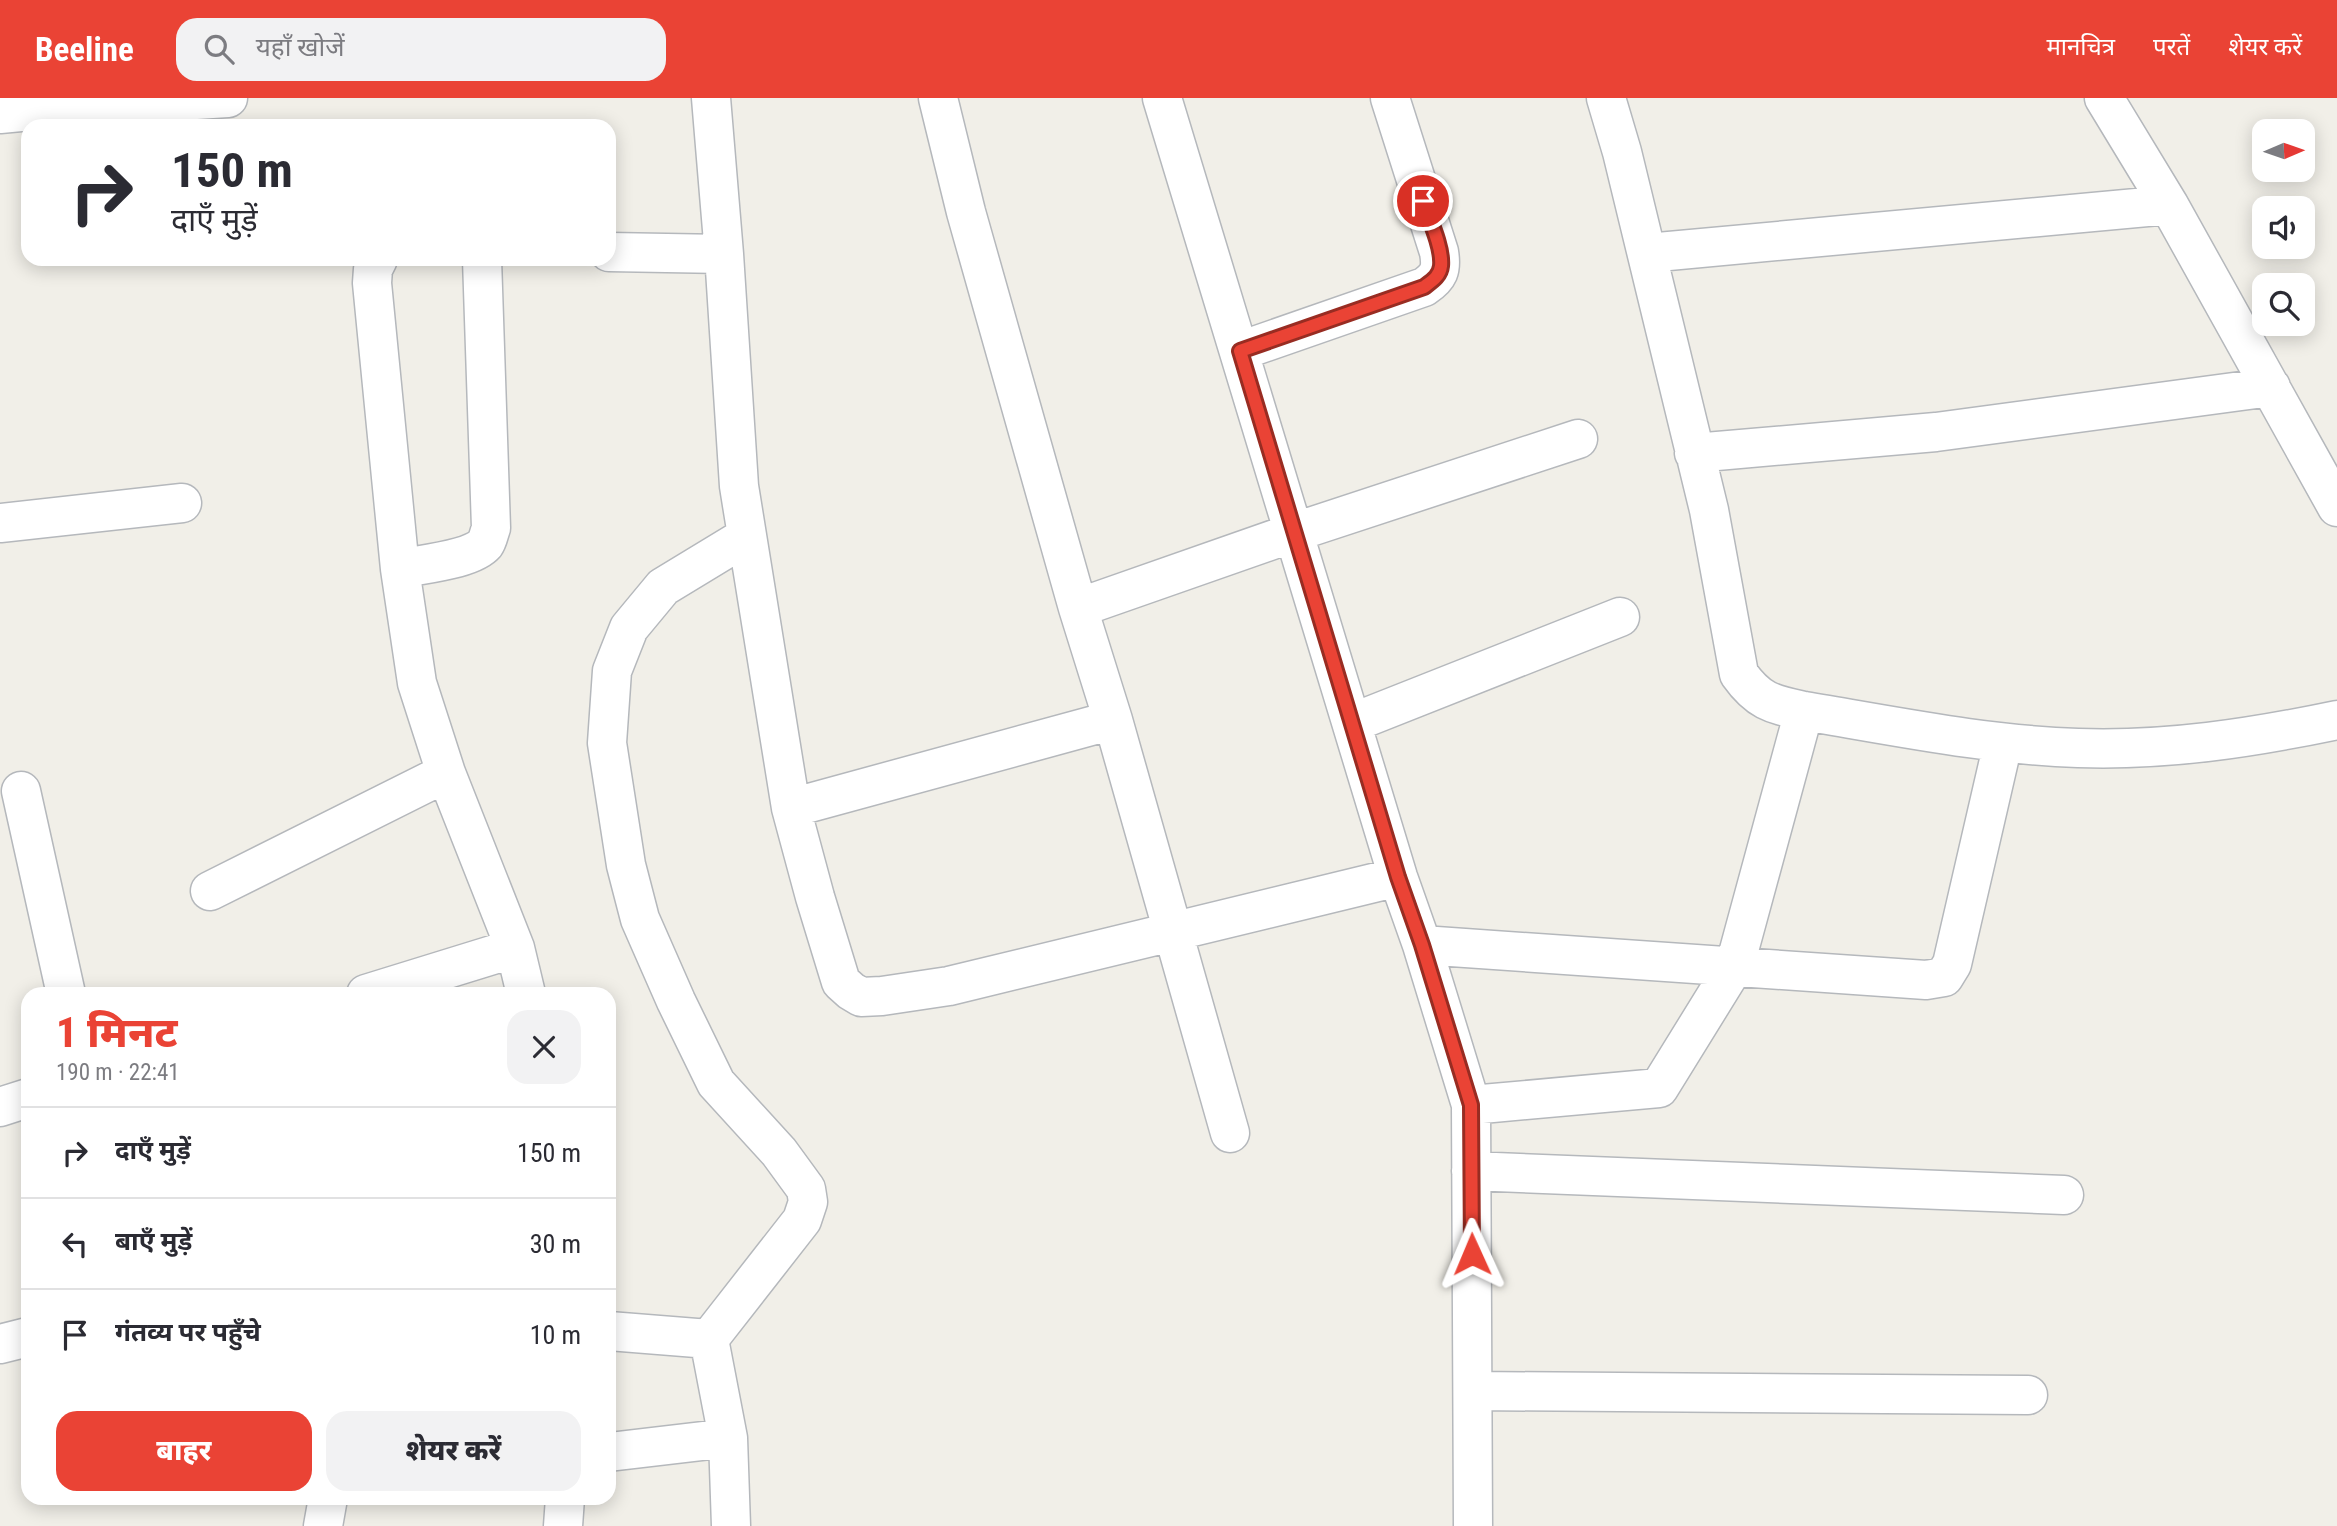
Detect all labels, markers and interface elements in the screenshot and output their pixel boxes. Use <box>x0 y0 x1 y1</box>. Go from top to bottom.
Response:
search box <box>176 18 666 81</box>
text: Beeline <box>35 30 134 69</box>
icon: search <box>200 30 238 68</box>
text: यहाँ खोजें <box>256 32 345 62</box>
text: मानचित्र <box>2046 33 2115 61</box>
text: परतें <box>2153 33 2190 61</box>
text: शेयर करें <box>2228 33 2302 61</box>
north arrow <box>2252 119 2315 182</box>
map controls <box>2252 119 2315 336</box>
text: 150 m <box>171 142 293 199</box>
icon: right <box>56 147 147 238</box>
pin <box>1393 171 1453 231</box>
icon: arrive <box>1404 182 1442 220</box>
button: sound <box>2252 196 2315 259</box>
text: दाएँ मुड़ें <box>171 201 258 239</box>
button: search <box>2252 273 2315 336</box>
text: 1 मिनट <box>56 1008 177 1057</box>
button: close <box>507 1010 581 1084</box>
text: 190 m · 22:41 <box>56 1059 180 1086</box>
icon: right <box>56 1134 94 1172</box>
text: दाएँ मुड़ें <box>115 1135 191 1165</box>
text: 150 m <box>517 1138 581 1168</box>
position arrow <box>1435 1217 1509 1291</box>
icon: left <box>56 1225 94 1263</box>
text: बाएँ मुड़ें <box>115 1226 192 1256</box>
text: 30 m <box>530 1229 581 1259</box>
icon: arrive <box>56 1316 94 1354</box>
text: गंतव्य पर पहुँचे <box>115 1317 261 1347</box>
text: 10 m <box>530 1320 581 1350</box>
button: बाहर <box>56 1411 312 1491</box>
button: शेयर करें <box>326 1411 581 1491</box>

